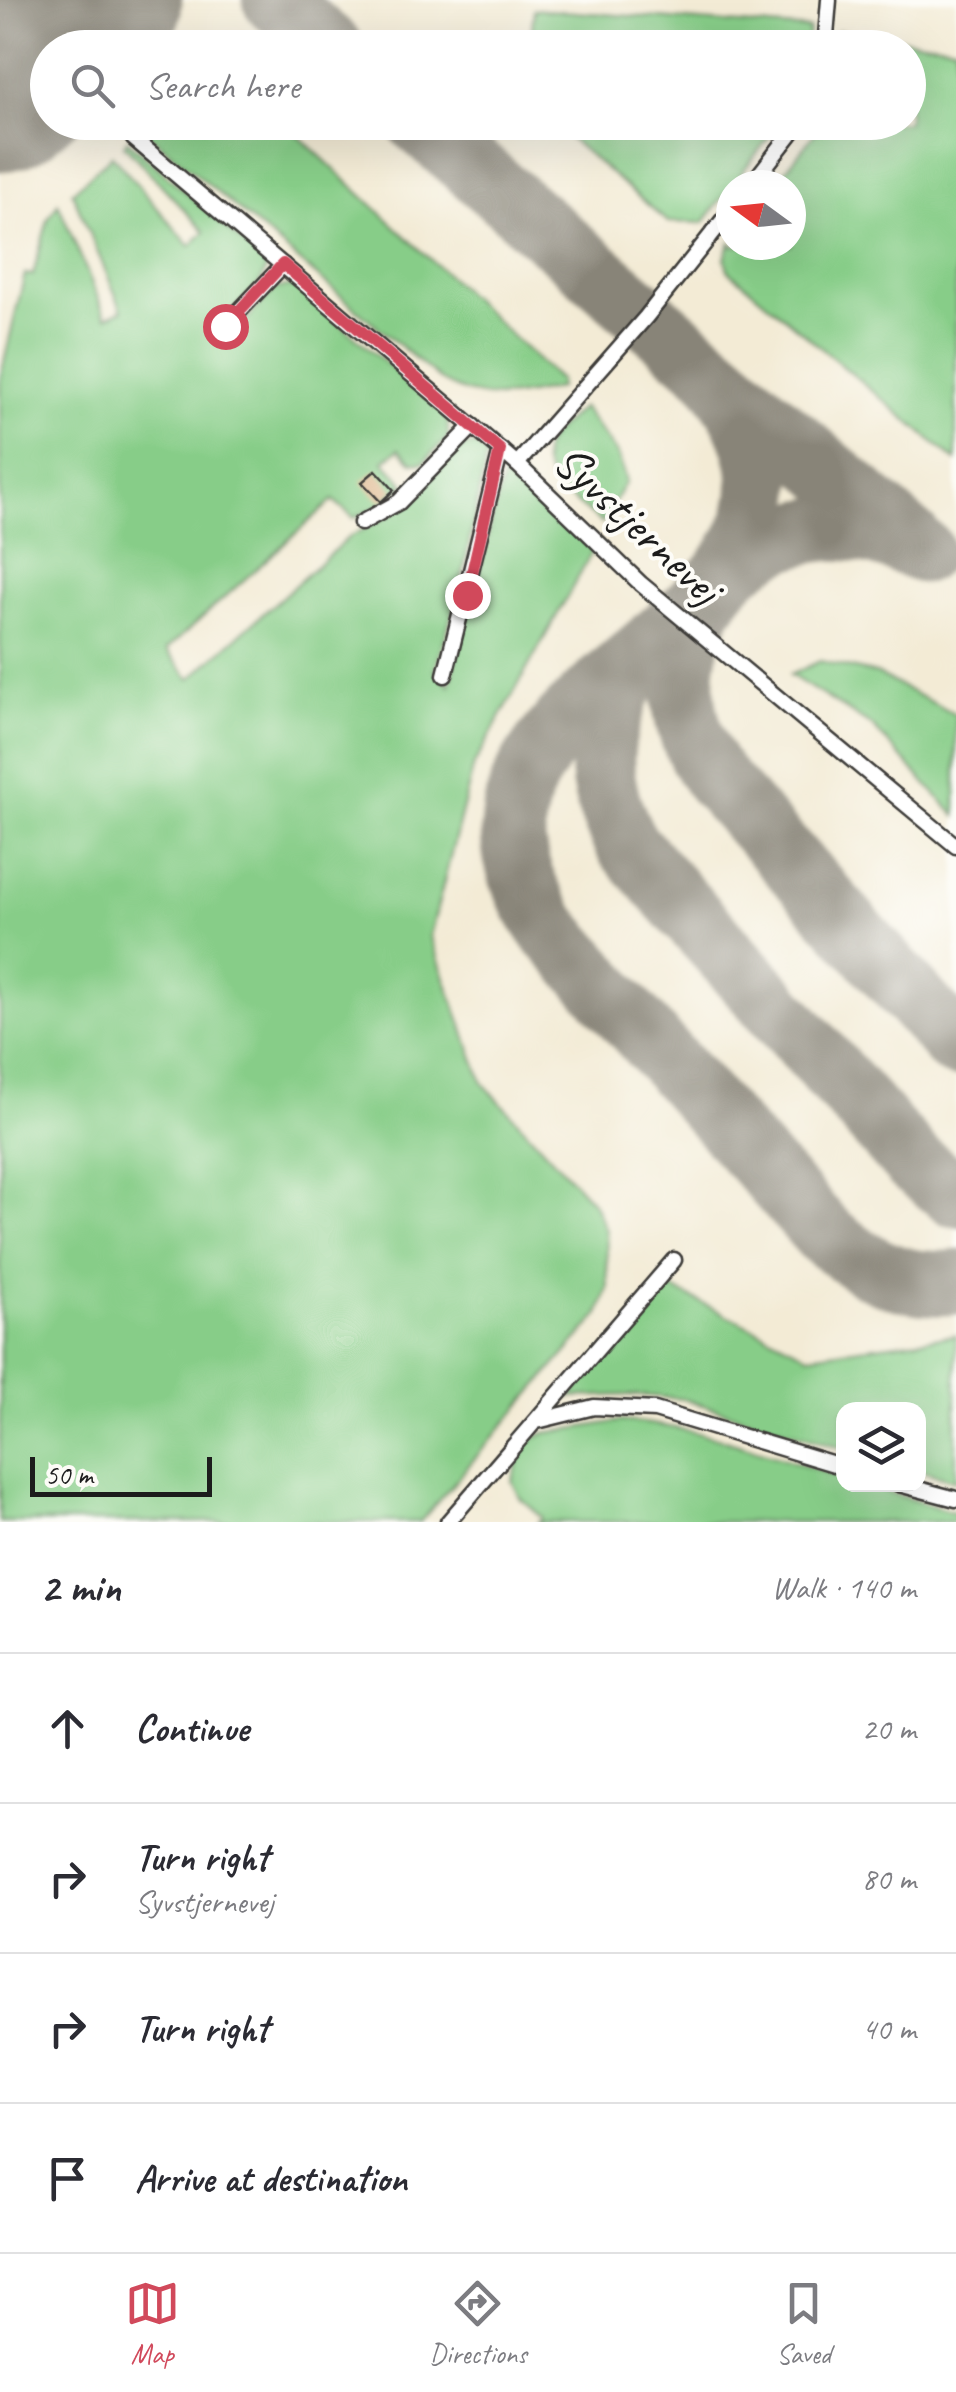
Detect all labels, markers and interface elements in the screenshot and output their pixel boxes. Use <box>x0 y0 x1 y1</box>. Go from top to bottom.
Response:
search box <box>30 30 926 140</box>
icon: search <box>65 58 120 113</box>
text: Search here <box>145 62 300 109</box>
north arrow <box>716 170 806 260</box>
route start <box>203 304 249 350</box>
street label: Syvstjernevej <box>541 431 738 621</box>
route end <box>445 573 491 619</box>
map controls <box>836 1402 926 1492</box>
button: layers <box>836 1402 926 1492</box>
scale bar <box>30 1452 212 1496</box>
text: 50 m <box>45 1457 93 1492</box>
text: 2 min <box>40 1561 120 1614</box>
text: Walk · 140 m <box>772 1567 916 1608</box>
icon: ahead <box>40 1701 95 1756</box>
text: Continue <box>135 1705 249 1752</box>
text: 20 m <box>862 1708 916 1749</box>
text: Turn right <box>135 1834 269 1881</box>
icon: right <box>40 1851 95 1906</box>
text: 80 m <box>862 1858 916 1899</box>
text: Syvstjernevej <box>135 1881 274 1922</box>
icon: right <box>40 2001 95 2056</box>
text: Turn right <box>135 2005 269 2052</box>
text: 40 m <box>862 2008 916 2049</box>
icon: arrive <box>40 2151 95 2206</box>
text: Arrive at destination <box>135 2155 407 2202</box>
tab: Map <box>125 2276 180 2371</box>
tab: Directions <box>429 2276 527 2371</box>
tab: Saved <box>776 2276 831 2371</box>

